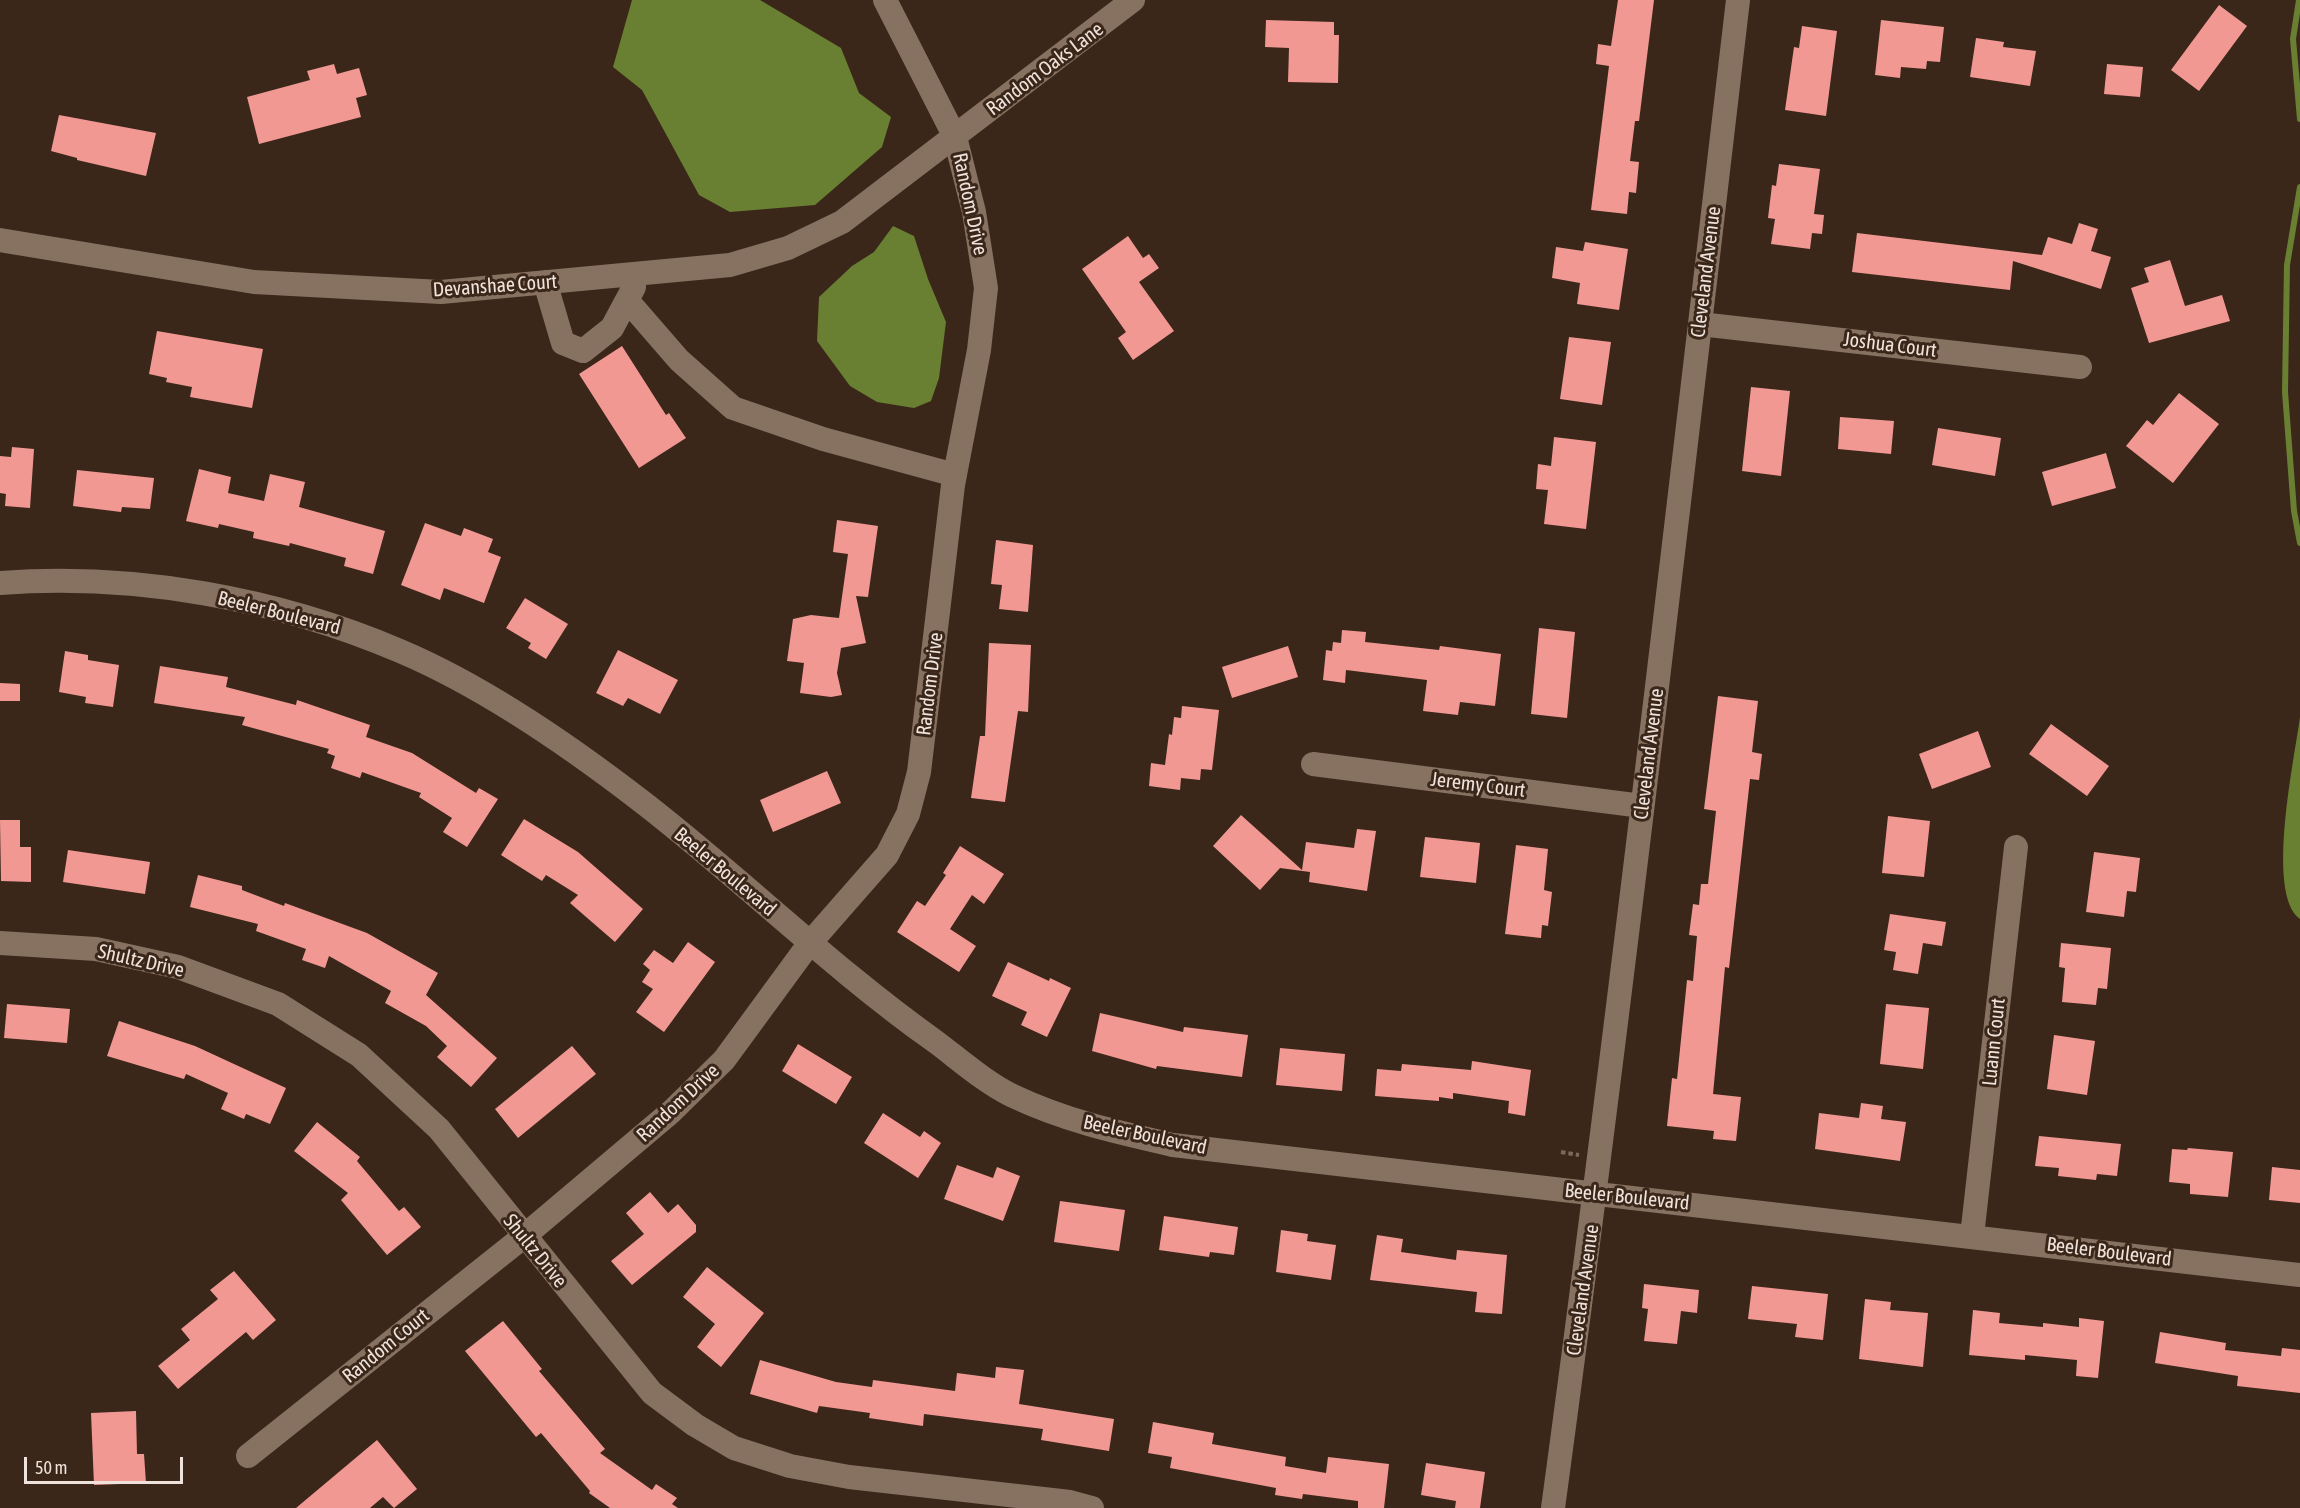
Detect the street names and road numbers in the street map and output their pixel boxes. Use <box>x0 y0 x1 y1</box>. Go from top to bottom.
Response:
street label: Random Oaks Lane <box>982 17 1108 121</box>
street label: Random Drive <box>947 151 993 257</box>
street label: Cleveland Avenue <box>1686 205 1726 339</box>
street label: Devanshae Court <box>432 270 558 302</box>
street label: Joshua Court <box>1842 327 1938 363</box>
street label: Beeler Boulevard <box>215 586 343 640</box>
street label: Random Drive <box>912 631 948 737</box>
street label: Cleveland Avenue <box>1629 687 1669 821</box>
street label: Jeremy Court <box>1429 767 1527 803</box>
street label: Beeler Boulevard <box>669 822 781 922</box>
street label: Shultz Drive <box>96 939 186 983</box>
street label: Luann Court <box>1977 997 2011 1087</box>
street label: Random Drive <box>632 1059 724 1147</box>
street label: Beeler Boulevard <box>1081 1110 1209 1160</box>
street label: Beeler Boulevard <box>1563 1179 1691 1215</box>
street label: Shultz Drive <box>498 1209 572 1293</box>
street label: Cleveland Avenue <box>1562 1223 1604 1357</box>
street label: Beeler Boulevard <box>2045 1232 2173 1272</box>
street label: Random Court <box>338 1304 434 1388</box>

